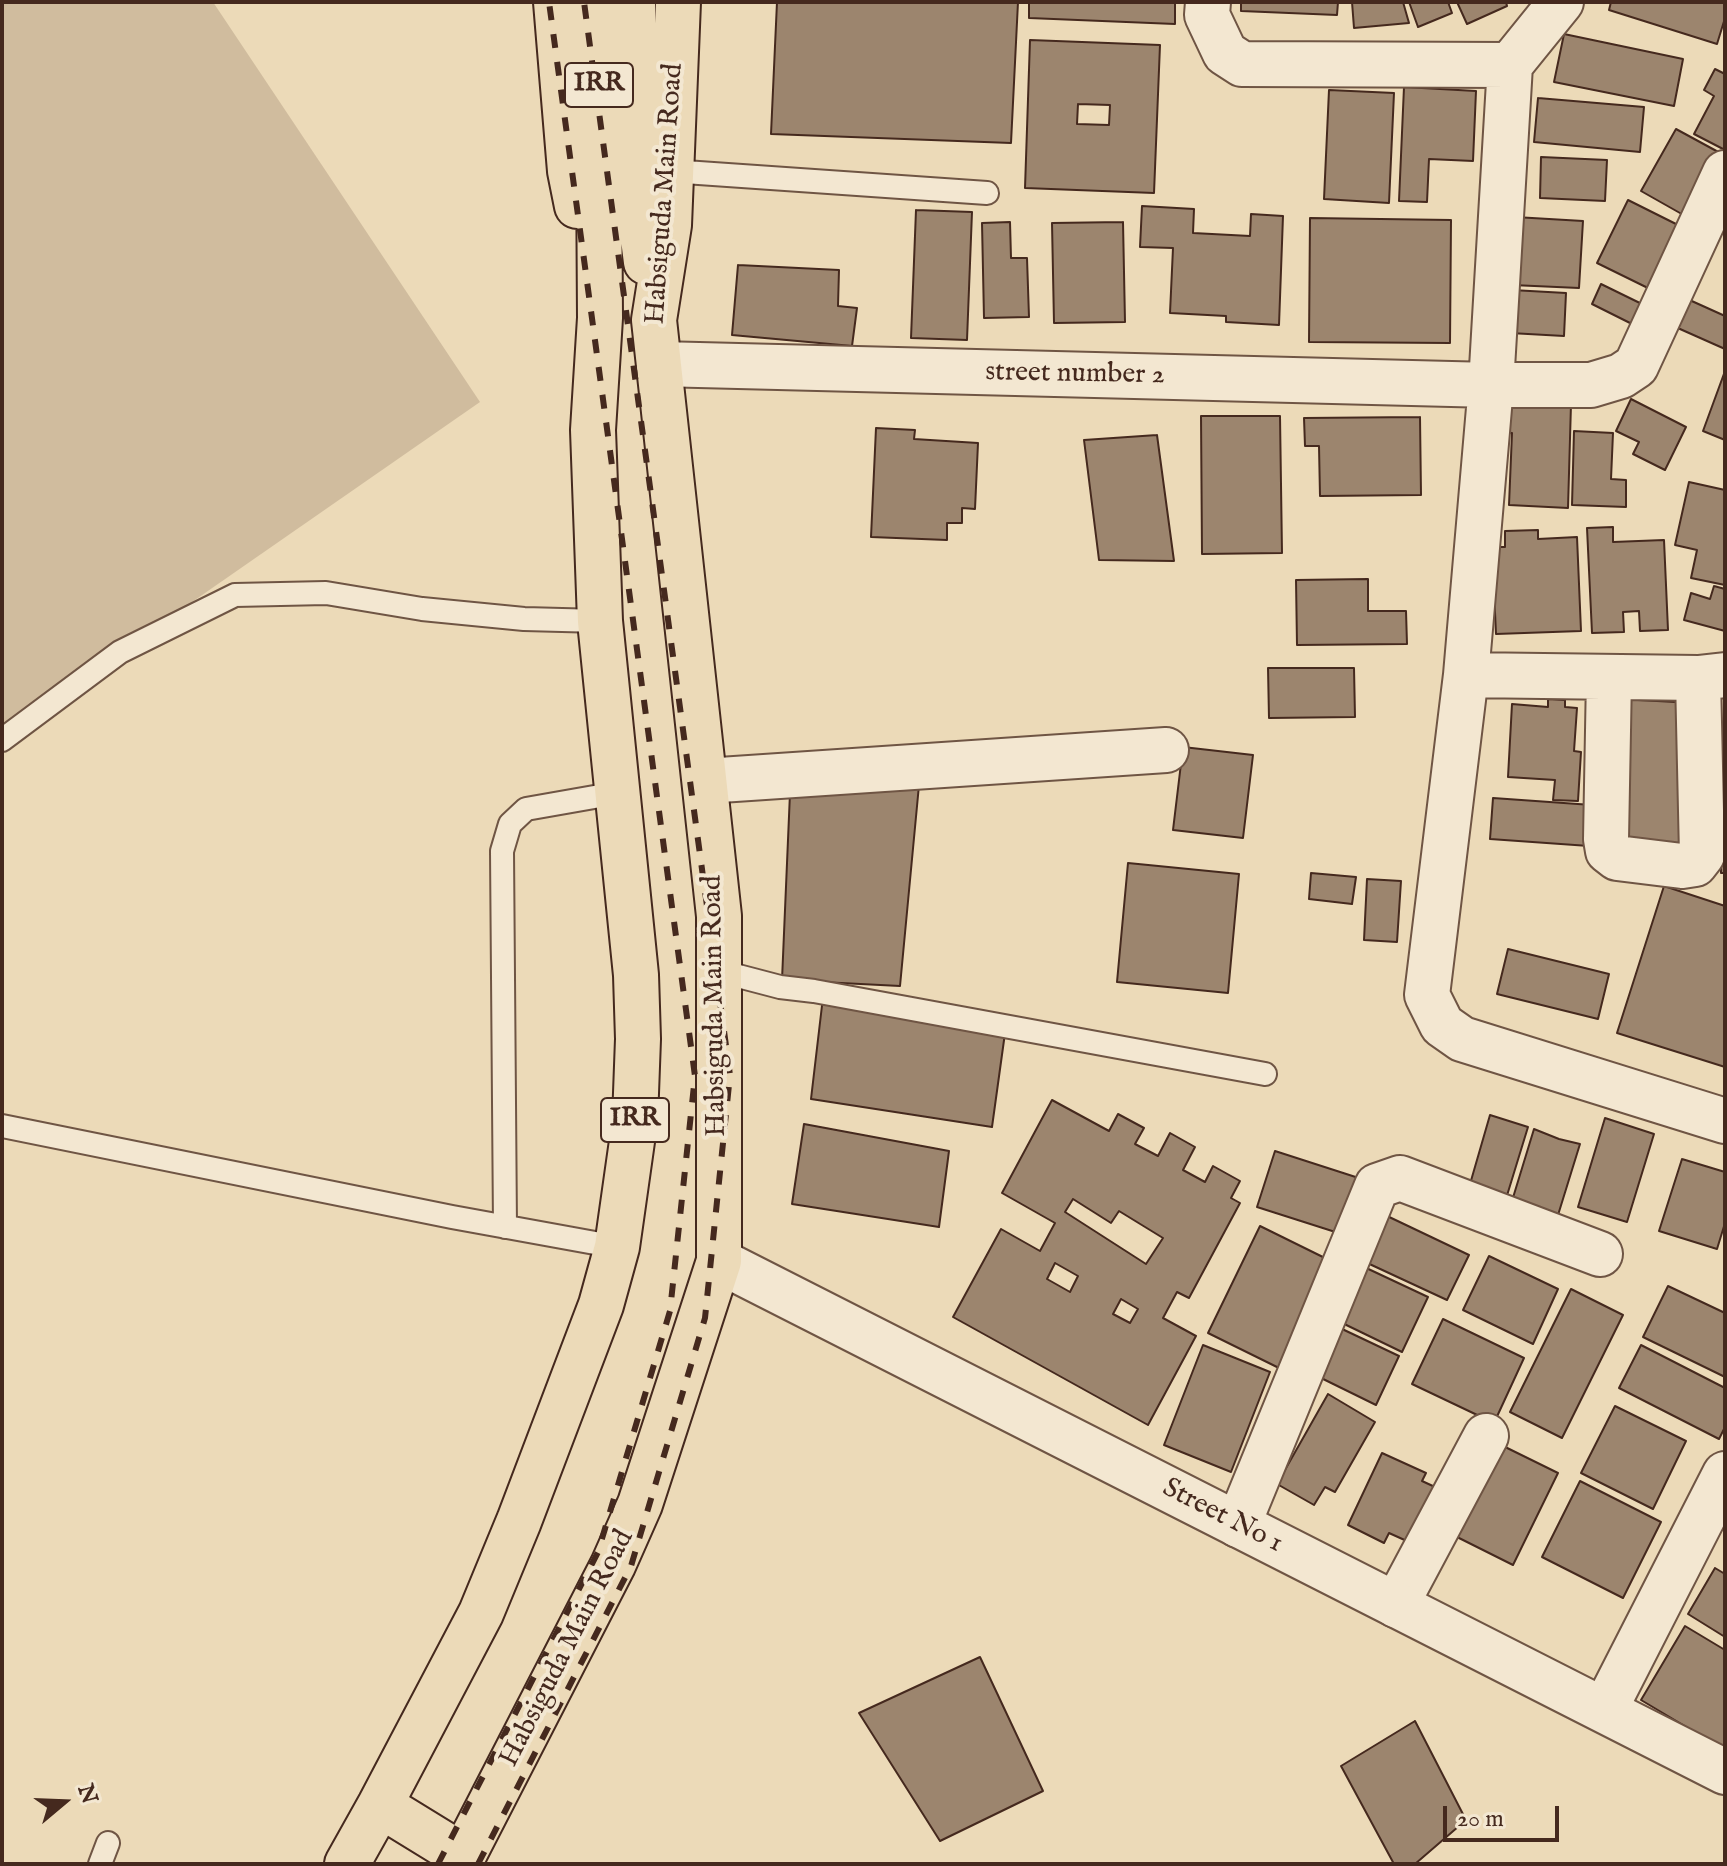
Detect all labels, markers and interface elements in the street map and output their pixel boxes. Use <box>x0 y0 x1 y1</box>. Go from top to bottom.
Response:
street label: Habsiguda Main Road <box>640 62 692 326</box>
road number: IRR <box>565 63 633 107</box>
street label: street number 2 <box>985 357 1165 393</box>
street label: Habsiguda Main Road <box>697 875 735 1137</box>
road number: IRR <box>601 1098 669 1142</box>
street label: Street No 1 <box>1156 1472 1288 1562</box>
street label: Habsiguda Main Road <box>494 1525 642 1773</box>
north arrow <box>24 1762 104 1842</box>
text: N <box>70 1781 103 1808</box>
scale bar <box>1447 1790 1563 1840</box>
text: 20 m <box>1457 1804 1504 1835</box>

